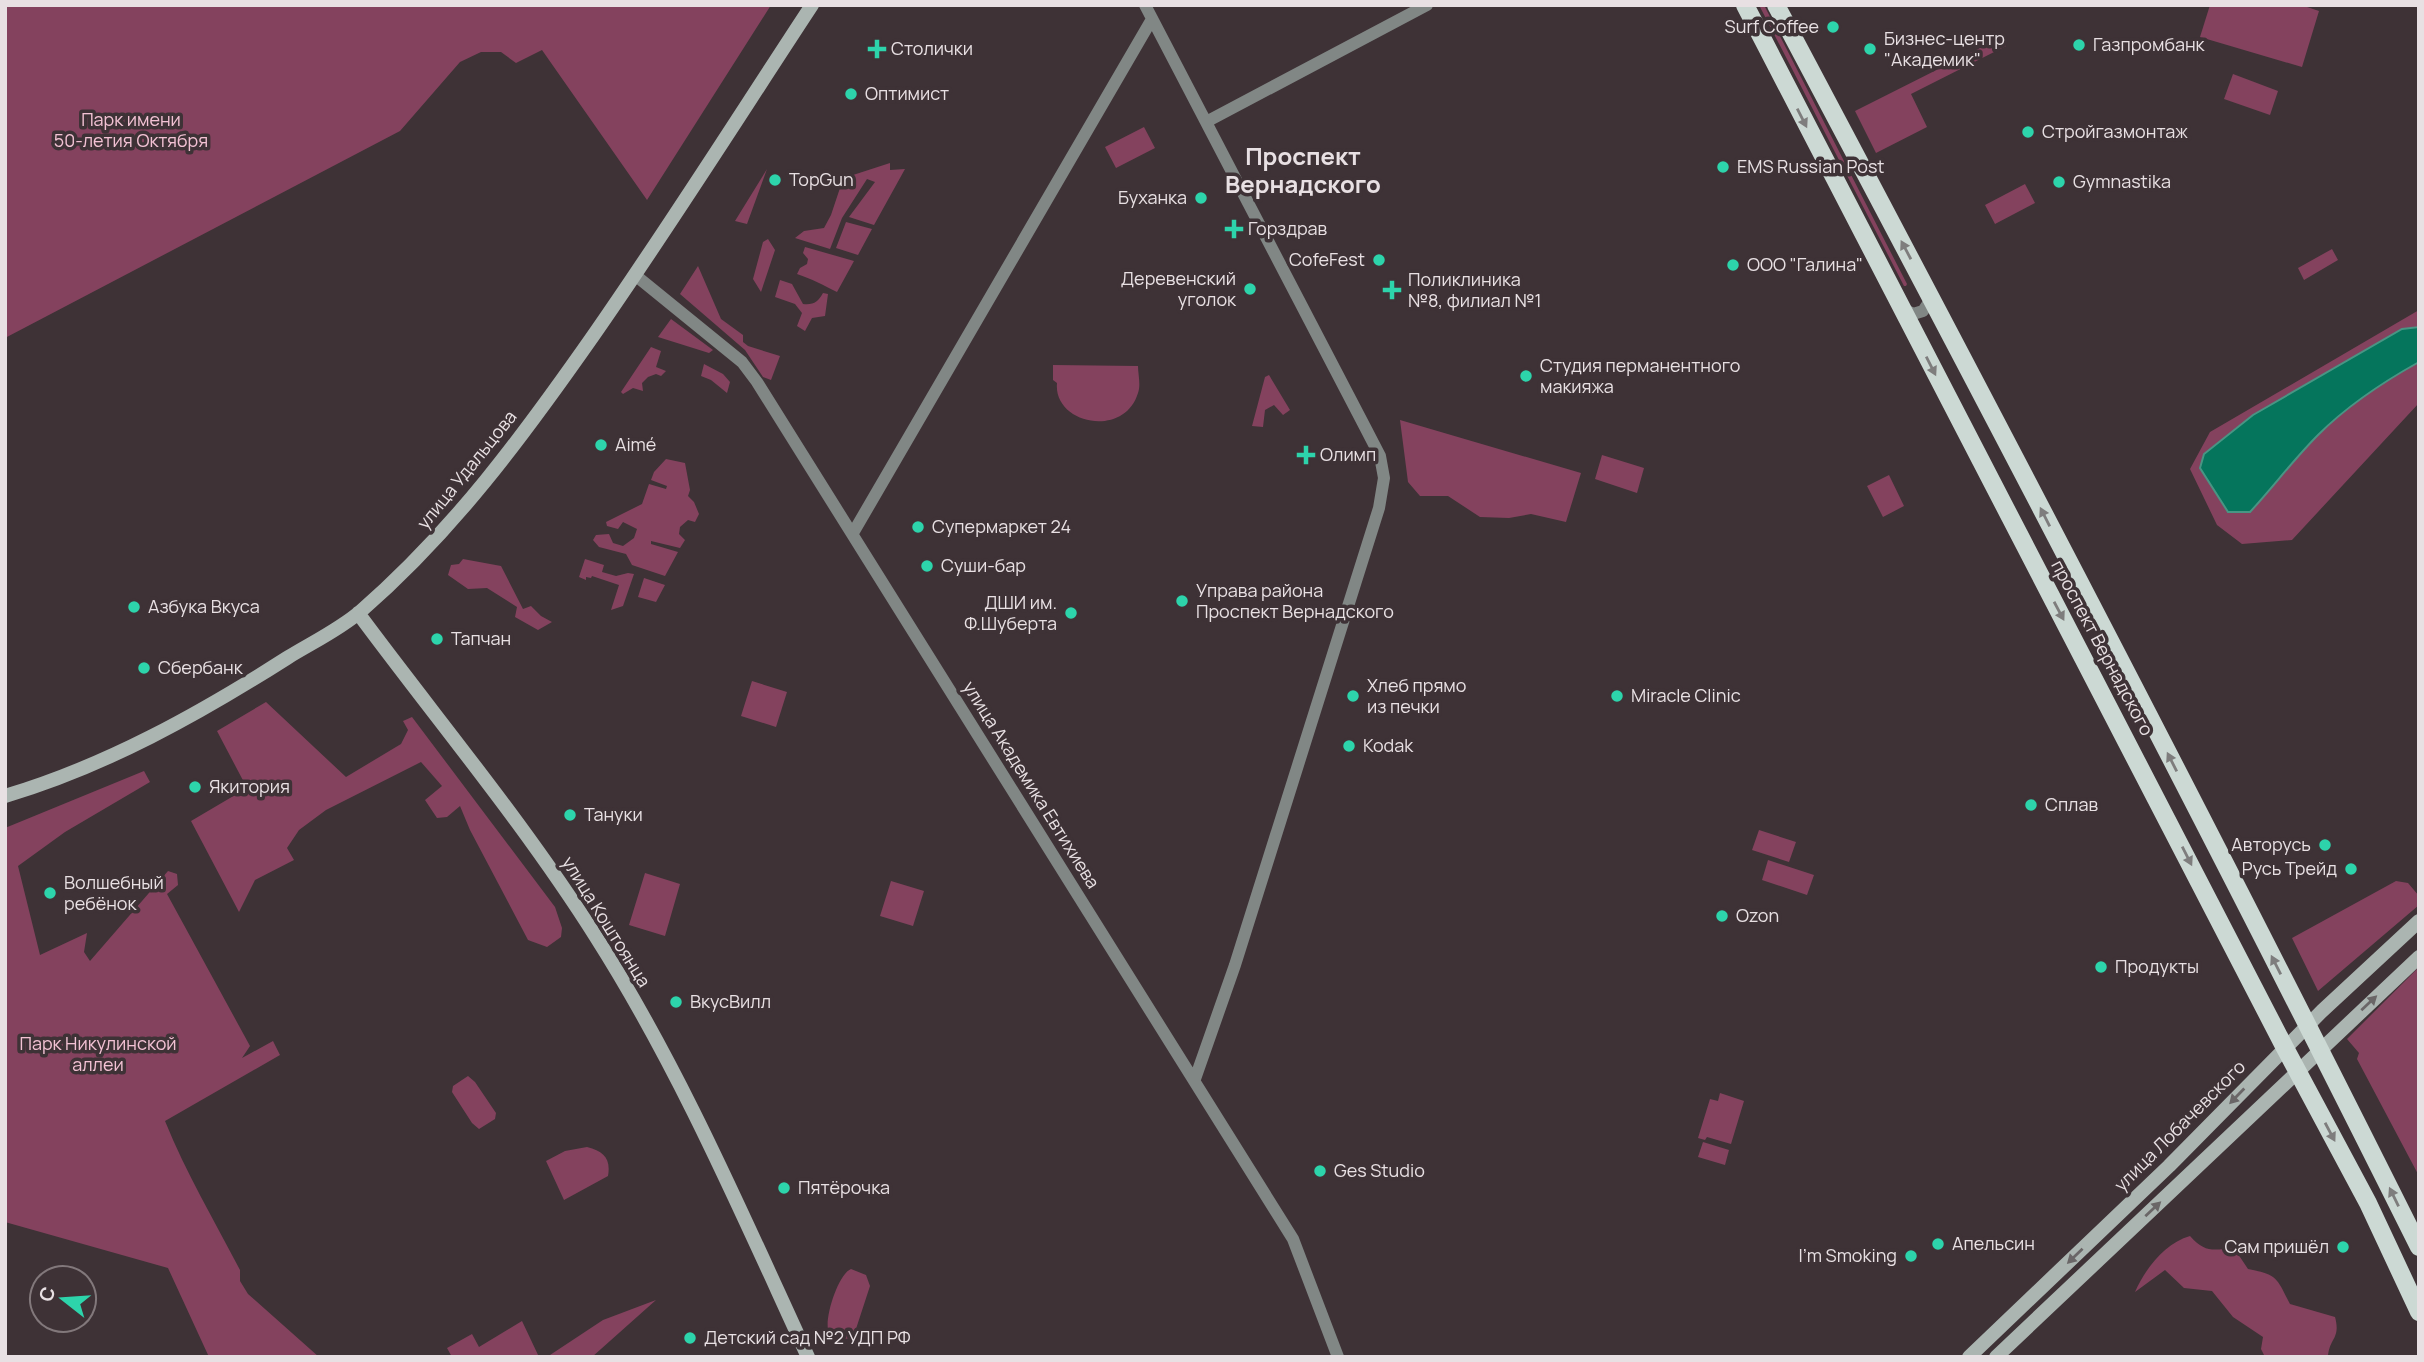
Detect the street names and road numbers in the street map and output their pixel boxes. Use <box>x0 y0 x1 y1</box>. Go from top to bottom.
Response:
street label: улица Удальцова <box>411 405 522 534</box>
street label: проспект Вернадского <box>2046 555 2159 740</box>
street label: улица Академика Евтихиева <box>958 676 1106 893</box>
street label: улица Коштоянца <box>557 852 657 991</box>
street label: улица Лобачевского <box>2108 1054 2250 1196</box>

